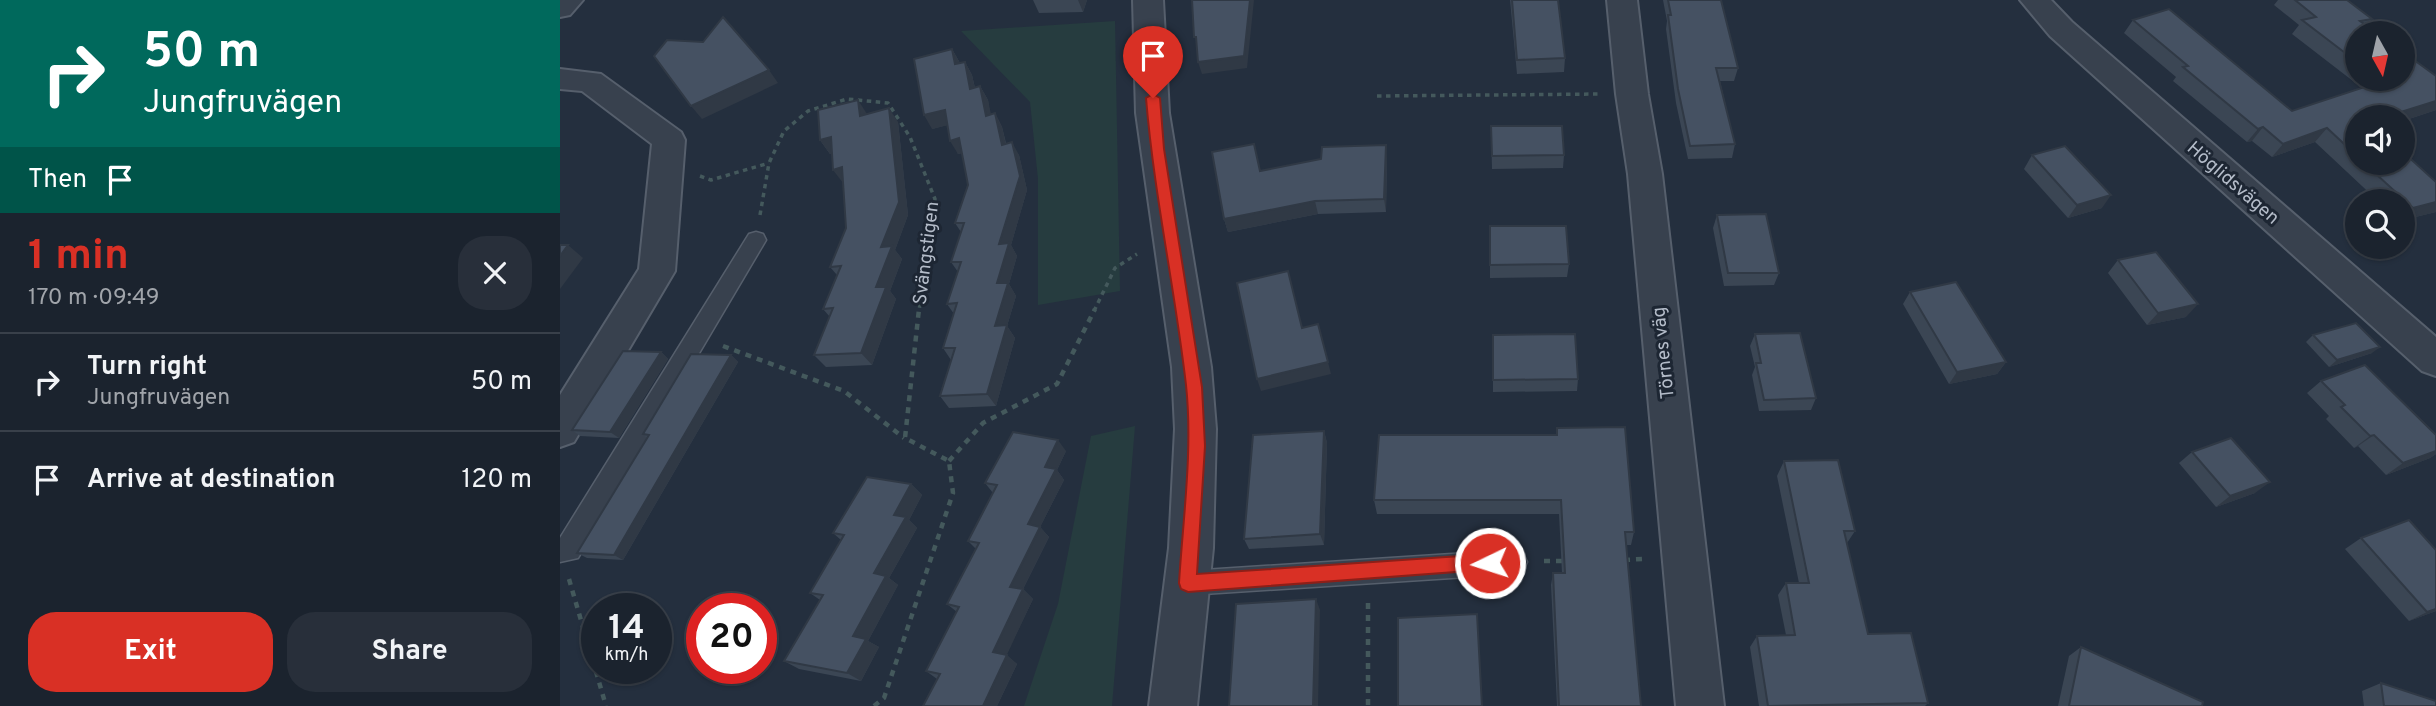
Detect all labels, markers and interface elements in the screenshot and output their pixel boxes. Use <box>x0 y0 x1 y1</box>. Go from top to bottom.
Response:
north arrow <box>2345 21 2415 91</box>
map controls <box>2345 21 2415 259</box>
text: 50 m <box>143 23 260 85</box>
pin <box>1123 26 1183 98</box>
icon: right <box>28 28 119 119</box>
icon: arrive <box>1134 37 1172 75</box>
text: Jungfruvägen <box>143 84 342 124</box>
button: sound <box>2345 105 2415 175</box>
street label: Höglidsvägen <box>2181 137 2284 230</box>
icon: arrive <box>101 161 139 199</box>
text: Then <box>28 164 87 197</box>
button: search <box>2345 189 2415 259</box>
street label: Svängstigen <box>909 200 945 306</box>
text: 1 min <box>28 231 129 284</box>
button: close <box>458 236 532 310</box>
text: 170 m · 09:49 <box>28 284 160 313</box>
street label: Törnes väg <box>1647 306 1681 400</box>
text: Turn right <box>87 351 207 384</box>
icon: right <box>28 363 66 401</box>
text: 50 m <box>471 366 532 399</box>
text: Jungfruvägen <box>87 384 230 413</box>
icon: arrive <box>28 461 66 499</box>
text: Arrive at destination <box>87 464 335 497</box>
text: 120 m <box>462 464 532 497</box>
position arrow <box>1453 526 1527 600</box>
speed limit sign: 20 <box>686 593 777 684</box>
text: 14 <box>608 607 645 651</box>
button: Exit <box>28 612 273 692</box>
button: Share <box>287 612 532 692</box>
text: km/h <box>605 644 648 667</box>

